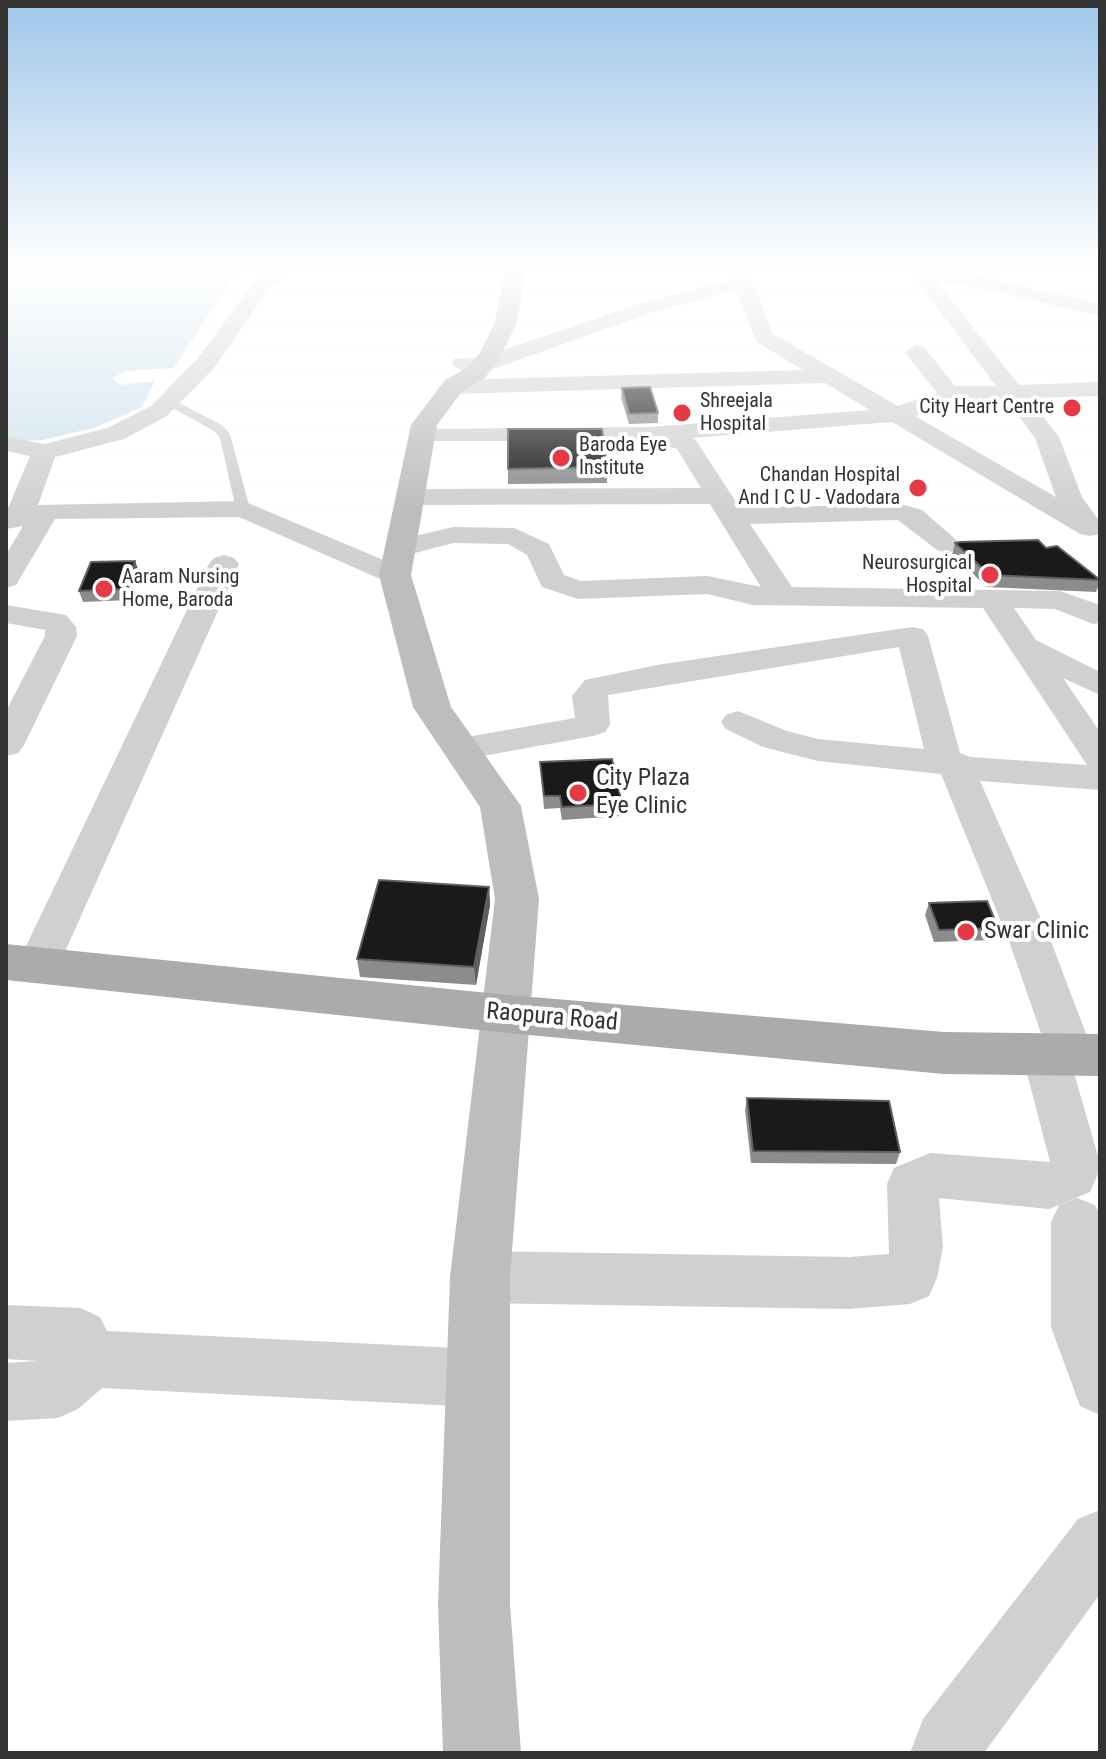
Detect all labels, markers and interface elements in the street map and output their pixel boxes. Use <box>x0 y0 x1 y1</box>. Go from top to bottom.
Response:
place label: Shreejala Hospital <box>700 390 773 437</box>
place label: City Heart Centre <box>919 396 1054 420</box>
marker: City Heart Centre <box>1061 397 1083 419</box>
marker: Shreejala Hospital <box>671 402 693 424</box>
place label: Baroda Eye Institute <box>579 434 667 481</box>
marker: Baroda Eye Institute <box>550 447 572 469</box>
place label: Chandan Hospital And I C U - Vadodara <box>738 464 900 511</box>
marker: Chandan Hospital And I C U - Vadodara <box>907 477 929 499</box>
place label: Neurosurgical Hospital <box>862 552 972 599</box>
marker: Neurosurgical Hospital <box>979 564 1001 586</box>
place label: Aaram Nursing Home, Baroda <box>122 566 239 613</box>
marker: Aaram Nursing Home, Baroda <box>93 578 115 600</box>
place label: City Plaza Eye Clinic <box>596 765 690 821</box>
marker: City Plaza Eye Clinic <box>567 782 589 804</box>
place label: Swar Clinic <box>984 918 1089 946</box>
marker: Swar Clinic <box>955 921 977 943</box>
street label: Raopura Road <box>485 998 619 1038</box>

